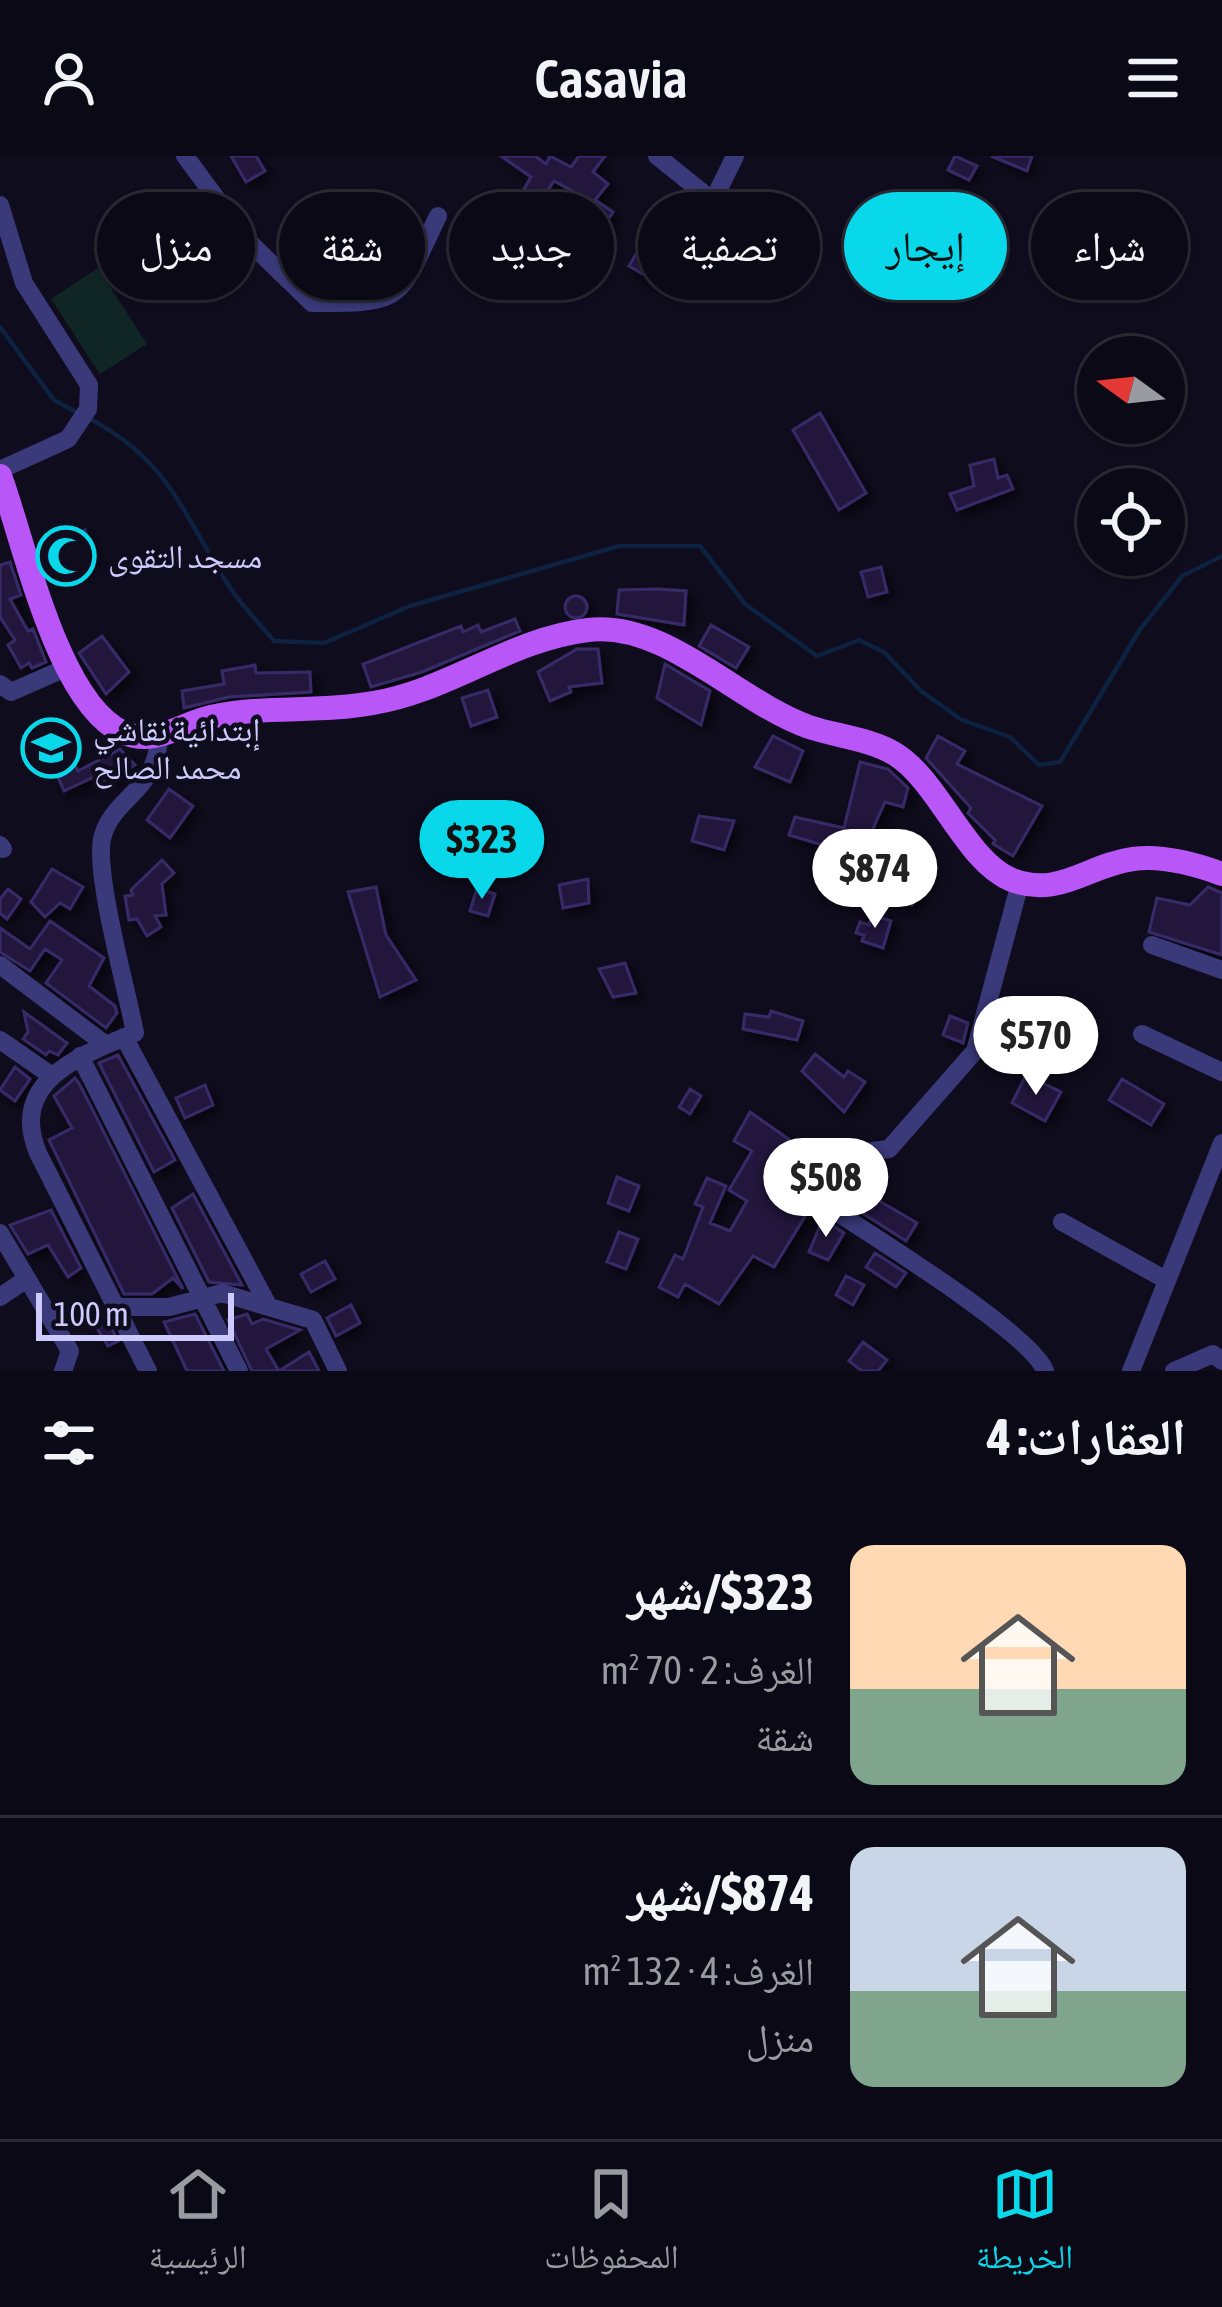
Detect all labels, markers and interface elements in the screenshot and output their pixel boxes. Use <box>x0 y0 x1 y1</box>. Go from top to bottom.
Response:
icon: person <box>36 45 102 111</box>
icon: menu <box>1120 45 1186 111</box>
text: Casavia <box>534 48 688 109</box>
chip: منزل <box>97 192 255 300</box>
chip: شقة <box>279 192 425 300</box>
chip: جديد <box>449 192 614 300</box>
chip: تصفية <box>638 192 820 300</box>
chip: إيجار <box>844 192 1007 300</box>
chip: شراء <box>1031 192 1188 300</box>
north arrow <box>1077 336 1185 444</box>
map controls <box>1077 336 1185 576</box>
button: locate <box>1077 468 1185 576</box>
mosque icon: مسجد التقوى <box>35 525 97 587</box>
place label: مسجد التقوى <box>108 537 262 577</box>
place label: إبتدائية نقاشي محمد الصالح <box>93 710 260 789</box>
school or university icon: إبتدائية نقاشي محمد الصالح <box>20 717 82 779</box>
pin: $323 <box>411 800 553 902</box>
text: $323 <box>446 817 518 861</box>
pin: $874 <box>804 829 946 931</box>
text: $874 <box>839 846 911 890</box>
pin: $570 <box>965 996 1107 1098</box>
text: $570 <box>1000 1013 1072 1057</box>
pin: $508 <box>755 1138 897 1240</box>
text: $508 <box>790 1155 862 1199</box>
scale bar <box>36 1287 234 1340</box>
text: 100 m <box>54 1295 129 1333</box>
text: العقارات: 4 <box>987 1407 1186 1466</box>
icon: filters <box>36 1410 102 1476</box>
text: $323/شهر <box>627 1562 814 1621</box>
icon: home <box>946 1593 1090 1737</box>
text: الغرف: 2 · 70 m² <box>601 1648 814 1692</box>
text: شقة <box>756 1715 814 1759</box>
text: $874/شهر <box>627 1863 814 1922</box>
icon: home <box>946 1895 1090 2039</box>
text: الغرف: 4 · 132 m² <box>582 1949 814 1993</box>
text: منزل <box>746 2016 814 2060</box>
tab: الرئيسية <box>149 2161 247 2289</box>
tab: المحفوظات <box>544 2161 678 2289</box>
tab: الخريطة <box>976 2161 1073 2289</box>

